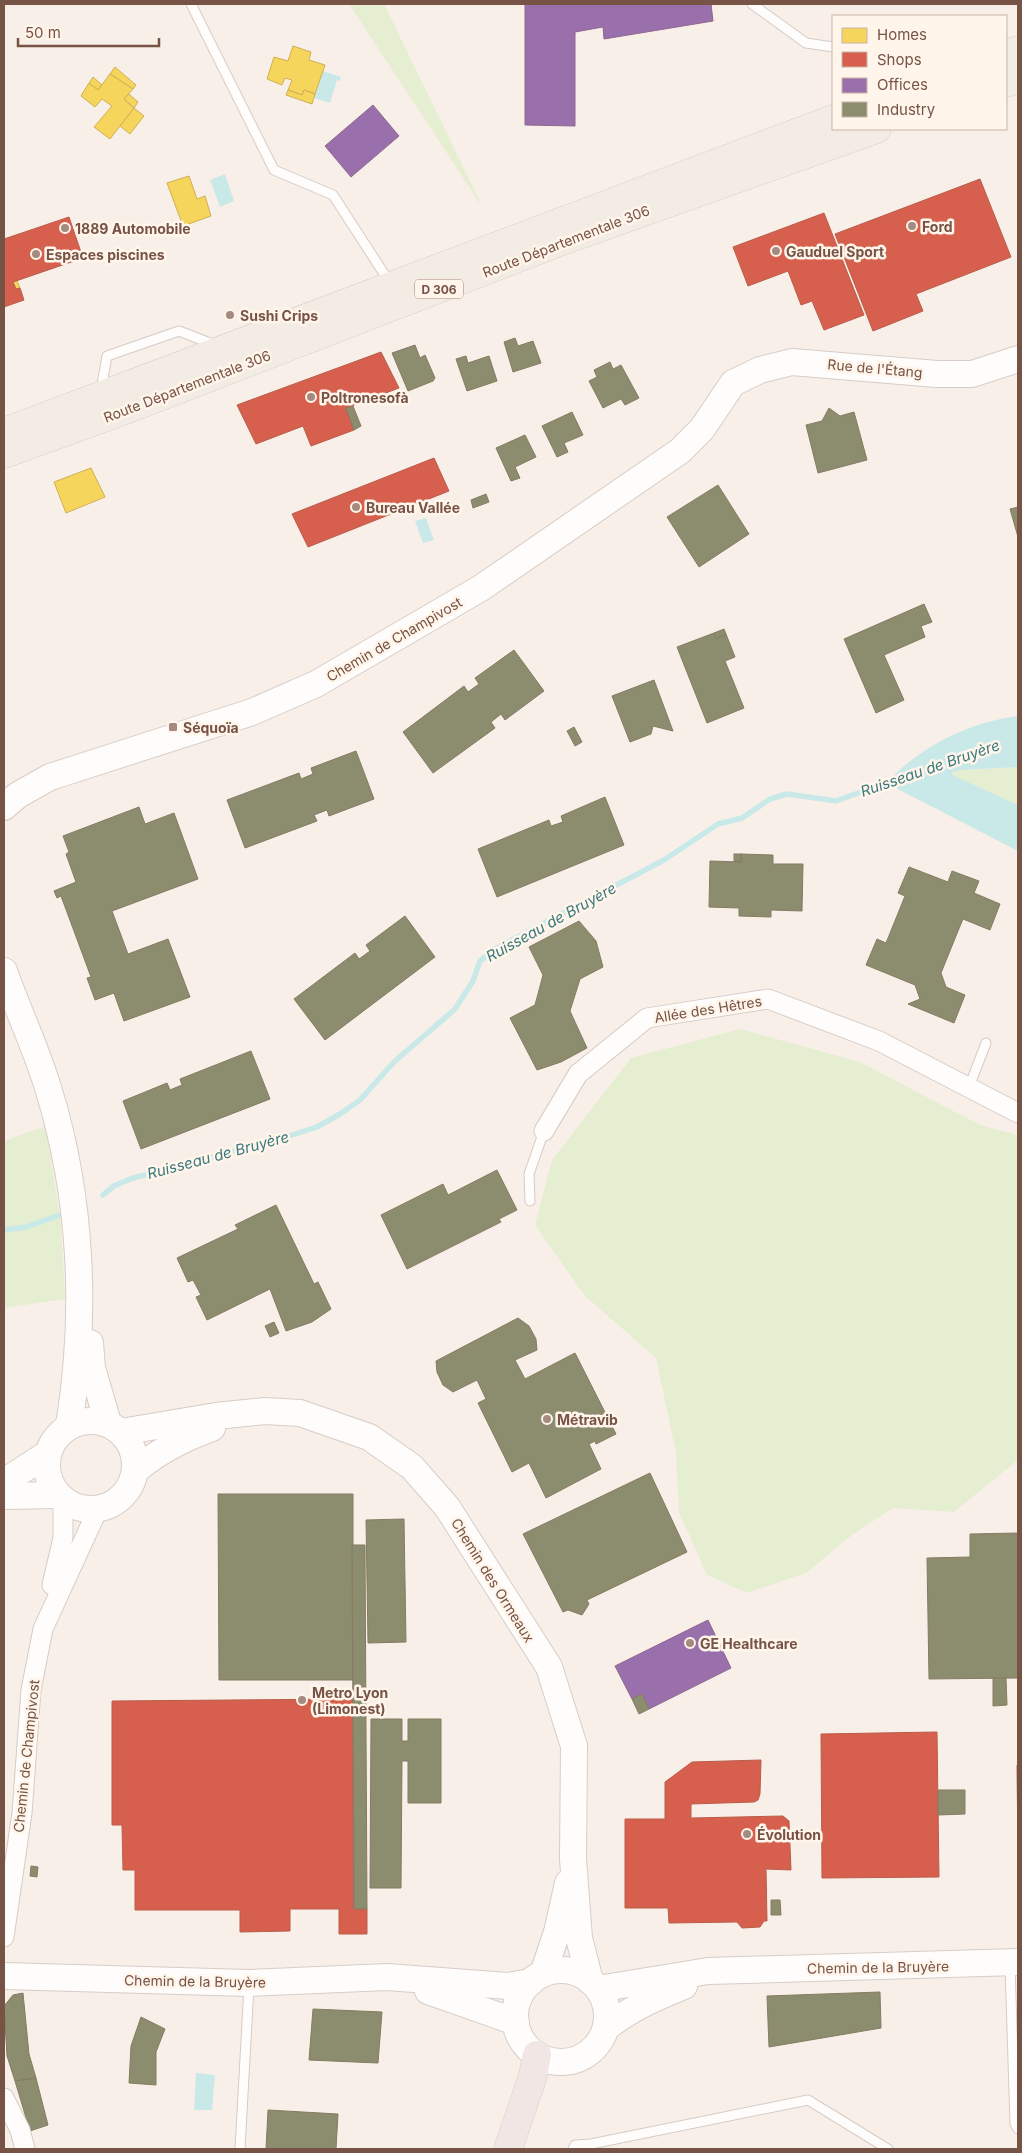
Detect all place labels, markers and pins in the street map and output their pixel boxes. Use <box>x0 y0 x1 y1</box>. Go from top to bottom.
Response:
place label: Ford <box>922 218 953 235</box>
place label: 1889 Automobile <box>75 220 191 237</box>
marker: Ford <box>906 220 918 232</box>
marker: 1889 Automobile <box>59 222 71 234</box>
place label: Gauduel Sport <box>786 243 884 260</box>
marker: Gauduel Sport <box>770 245 782 257</box>
place label: Espaces piscines <box>46 246 165 263</box>
marker: Espaces piscines <box>30 248 42 260</box>
place label: Sushi Crips <box>240 307 318 324</box>
marker: Sushi Crips <box>224 309 236 321</box>
place label: Poltronesofà <box>321 389 409 406</box>
marker: Poltronesofà <box>305 391 317 403</box>
place label: Bureau Vallée <box>366 499 460 516</box>
marker: Bureau Vallée <box>350 501 362 513</box>
place label: Séquoïa <box>183 719 239 736</box>
marker: Séquoïa <box>167 721 179 733</box>
place label: Métravib <box>557 1411 618 1428</box>
marker: Métravib <box>541 1413 553 1425</box>
place label: GE Healthcare <box>700 1635 797 1652</box>
marker: GE Healthcare <box>684 1637 696 1649</box>
place label: Metro Lyon (Limonest) <box>312 1684 388 1717</box>
marker: Metro Lyon (Limonest) <box>296 1694 308 1706</box>
place label: Évolution <box>757 1825 821 1843</box>
marker: Évolution <box>741 1828 753 1840</box>

